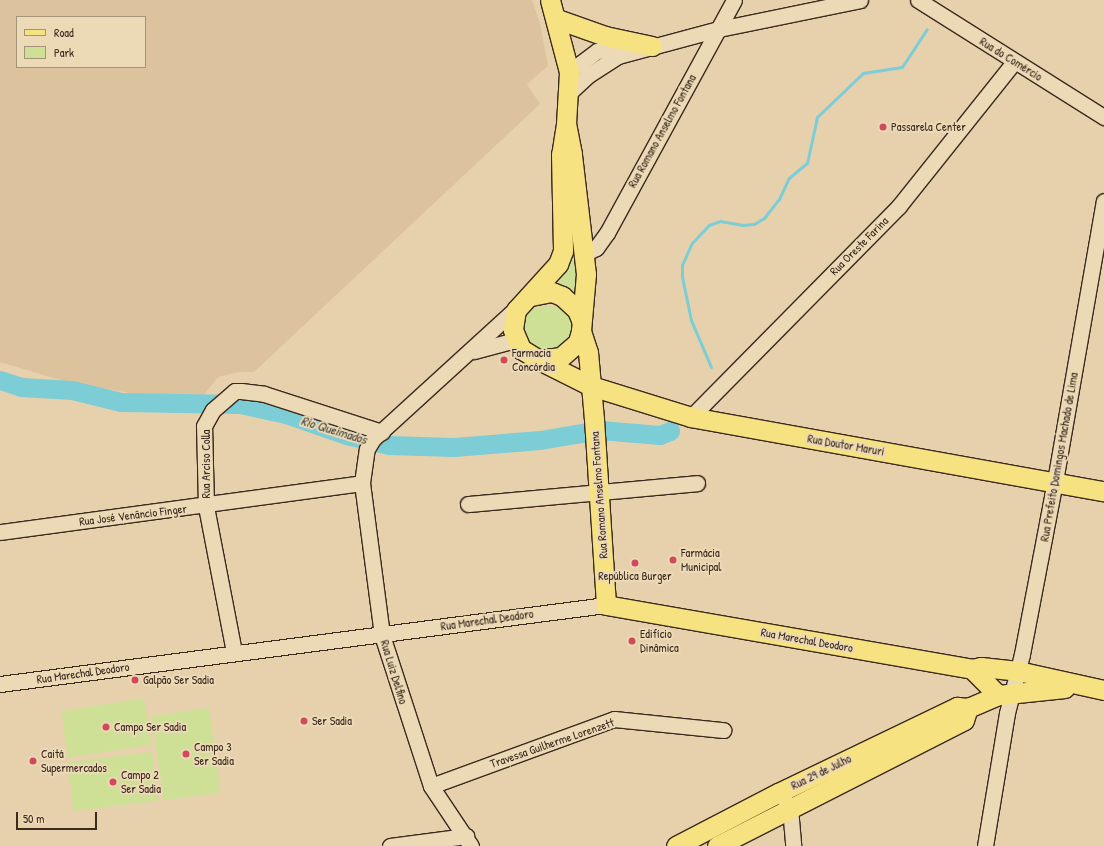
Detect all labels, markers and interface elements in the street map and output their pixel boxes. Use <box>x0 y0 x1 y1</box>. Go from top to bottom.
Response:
legend <box>16 16 146 68</box>
text: Road <box>54 24 74 41</box>
street label: Rua do Comércio <box>977 34 1045 84</box>
text: Park <box>54 44 74 61</box>
street label: Rua Romano Anselmo Fontana <box>625 72 699 190</box>
place label: Passarela Center <box>891 120 966 134</box>
marker: Passarela Center <box>878 122 888 132</box>
street label: Rua Oreste Farina <box>827 214 891 278</box>
place label: Farmacia Concórdia <box>512 346 555 374</box>
marker: Farmacia Concórdia <box>499 355 509 365</box>
street label: Rua Prefeito Domingos Machado de Lima <box>1037 371 1081 543</box>
water label: Rio Queimados <box>299 413 369 447</box>
street label: Rua Arciso Colla <box>199 429 213 499</box>
street label: Rua Romano Anselmo Fontana <box>587 431 611 559</box>
street label: Rua Doutor Maruri <box>806 431 886 459</box>
street label: Rua José Venâncio Finger <box>78 501 188 529</box>
place label: Farmácia Municipal <box>681 546 721 574</box>
marker: Farmácia Municipal <box>668 555 678 565</box>
marker: República Burger <box>630 558 640 568</box>
place label: República Burger <box>598 569 672 583</box>
street label: Rua Marechal Deodoro <box>440 606 534 634</box>
street label: Rua Marechal Deodoro <box>760 625 854 655</box>
place label: Edifício Dinâmica <box>640 627 679 655</box>
marker: Edifício Dinâmica <box>627 636 637 646</box>
street label: Rua Luiz Delfino <box>377 638 411 706</box>
street label: Rua Marechal Deodoro <box>36 659 130 687</box>
place label: Galpão Ser Sadia <box>143 673 214 687</box>
marker: Galpão Ser Sadia <box>130 675 140 685</box>
place label: Ser Sadia <box>312 714 352 728</box>
street label: Travessa Guilherme Lorenzett <box>488 715 616 771</box>
marker: Ser Sadia <box>299 716 309 726</box>
place label: Campo Ser Sadia <box>114 720 186 734</box>
marker: Campo Ser Sadia <box>101 722 111 732</box>
place label: Campo 3 Ser Sadia <box>194 740 234 768</box>
place label: Caitá Supermercados <box>41 747 107 775</box>
marker: Campo 3 Ser Sadia <box>181 749 191 759</box>
street label: Rua 29 de Julho <box>789 751 853 793</box>
marker: Caitá Supermercados <box>28 756 38 766</box>
place label: Campo 2 Ser Sadia <box>121 768 161 796</box>
marker: Campo 2 Ser Sadia <box>108 777 118 787</box>
scale bar <box>18 804 99 830</box>
text: 50 m <box>23 810 44 827</box>

